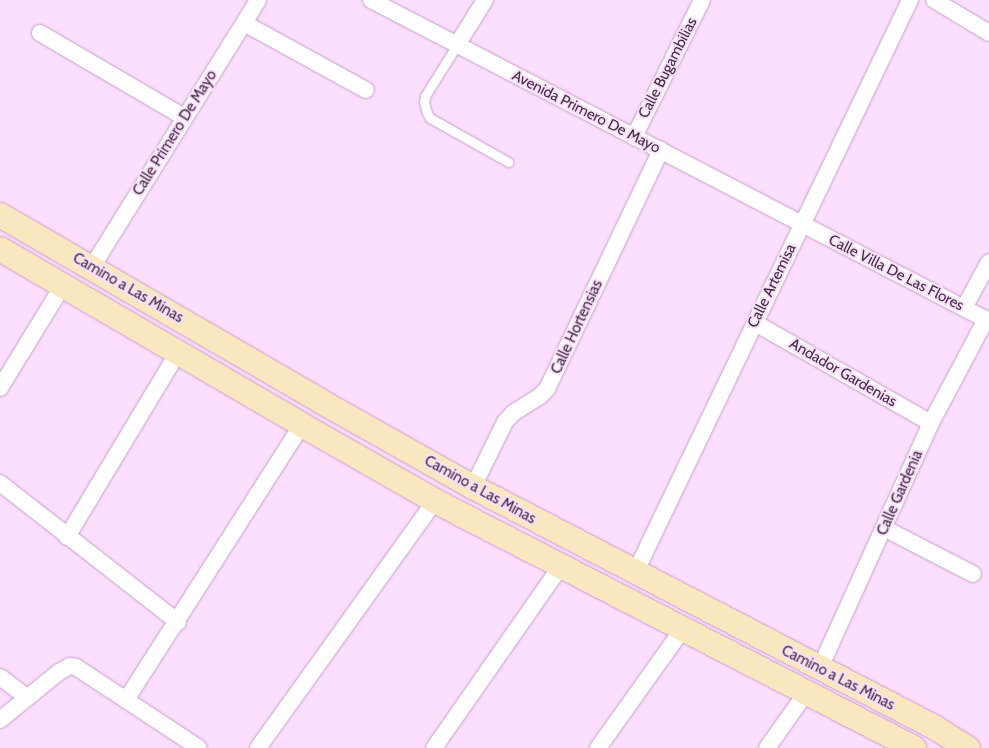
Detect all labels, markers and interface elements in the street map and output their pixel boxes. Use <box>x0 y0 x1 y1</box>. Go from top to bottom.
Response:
street label: Calle Bugambilias <box>635 15 701 121</box>
street label: Calle Primero De Mayo <box>129 67 221 199</box>
street label: Avenida Primero De Mayo <box>509 67 663 157</box>
street label: Calle Villa De Las Flores <box>825 231 967 315</box>
street label: Calle Artemisa <box>744 241 800 331</box>
street label: Camino a Las Minas <box>70 249 186 327</box>
street label: Calle Hortensias <box>547 277 607 377</box>
street label: Andador Gardenias <box>786 335 900 411</box>
street label: Calle Gardenia <box>873 448 927 538</box>
street label: Camino a Las Minas <box>421 452 539 528</box>
street label: Camino a Las Minas <box>778 642 898 714</box>

